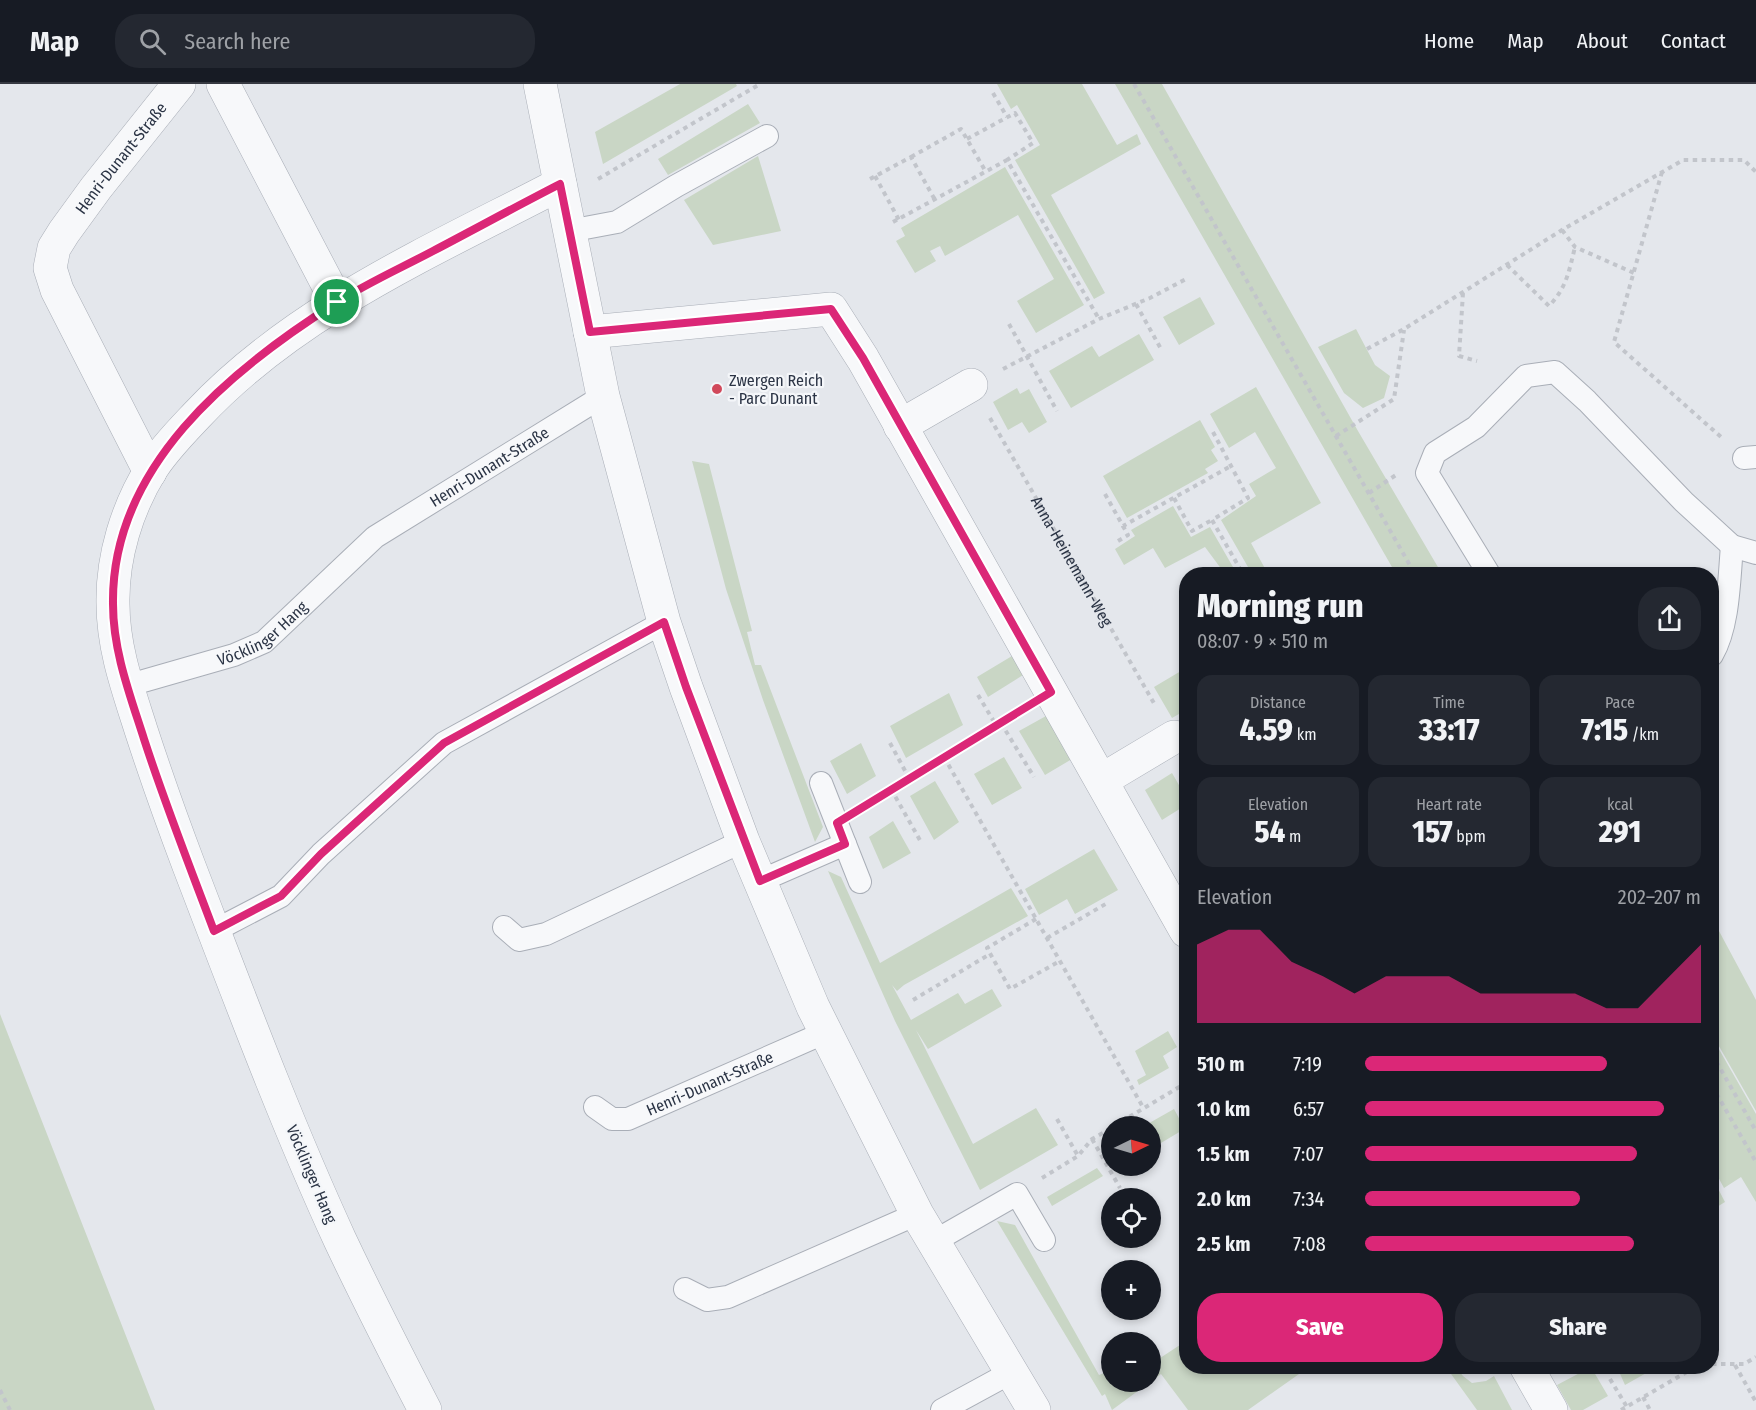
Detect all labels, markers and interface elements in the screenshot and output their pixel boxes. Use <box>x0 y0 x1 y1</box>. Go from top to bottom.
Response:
search box <box>115 14 535 68</box>
text: Map <box>30 25 79 58</box>
icon: search <box>136 25 169 58</box>
text: Search here <box>184 28 290 55</box>
text: Home <box>1424 28 1474 54</box>
text: Map <box>1507 28 1544 54</box>
text: About <box>1577 28 1628 54</box>
text: Contact <box>1661 28 1726 54</box>
street label: Henri-Dunant-Straße <box>71 99 171 218</box>
pin <box>311 276 362 327</box>
icon: arrive <box>320 285 353 318</box>
place label: Zwergen Reich - Parc Dunant <box>729 371 823 408</box>
marker: Zwergen Reich - Parc Dunant <box>710 382 724 396</box>
street label: Henri-Dunant-Straße <box>426 423 552 511</box>
street label: Anna-Heinemann-Weg <box>1027 493 1117 630</box>
text: Morning run <box>1197 586 1364 626</box>
button: share <box>1638 587 1701 650</box>
street label: Vöcklinger Hang <box>215 597 312 669</box>
text: 08:07 · 9 × 510 m <box>1197 629 1328 653</box>
text: Distance <box>1250 693 1306 712</box>
text: Time <box>1433 693 1465 712</box>
text: Pace <box>1605 693 1635 712</box>
text: 4.59 <box>1240 712 1293 748</box>
text: 33:17 <box>1419 712 1479 748</box>
text: 7:15 <box>1581 712 1628 748</box>
text: km <box>1293 725 1316 744</box>
text: /km <box>1628 725 1659 744</box>
text: Elevation <box>1248 795 1308 814</box>
text: Heart rate <box>1416 795 1482 814</box>
text: kcal <box>1607 795 1633 814</box>
text: 54 <box>1255 814 1285 850</box>
text: 157 <box>1412 814 1453 850</box>
text: 291 <box>1599 814 1641 850</box>
text: m <box>1285 827 1301 846</box>
text: bpm <box>1453 827 1486 846</box>
text: Elevation <box>1197 885 1272 909</box>
text: 202–207 m <box>1618 885 1701 909</box>
street label: Henri-Dunant-Straße <box>644 1047 776 1120</box>
text: 510 m <box>1197 1052 1245 1076</box>
text: 7:19 <box>1293 1052 1322 1076</box>
text: 1.0 km <box>1197 1097 1250 1121</box>
text: 6:57 <box>1293 1097 1324 1121</box>
north arrow <box>1101 1116 1161 1176</box>
map controls <box>1101 1116 1161 1392</box>
street label: Vöcklinger Hang <box>282 1122 341 1227</box>
text: 1.5 km <box>1197 1142 1250 1166</box>
text: 7:07 <box>1293 1142 1324 1166</box>
text: 2.0 km <box>1197 1187 1251 1211</box>
text: 7:34 <box>1293 1187 1324 1211</box>
button: locate <box>1101 1188 1161 1248</box>
text: 2.5 km <box>1197 1232 1250 1256</box>
text: 7:08 <box>1293 1232 1326 1256</box>
button: + <box>1101 1260 1161 1320</box>
button: Save <box>1197 1293 1443 1362</box>
button: Share <box>1455 1293 1701 1362</box>
button: − <box>1101 1332 1161 1392</box>

